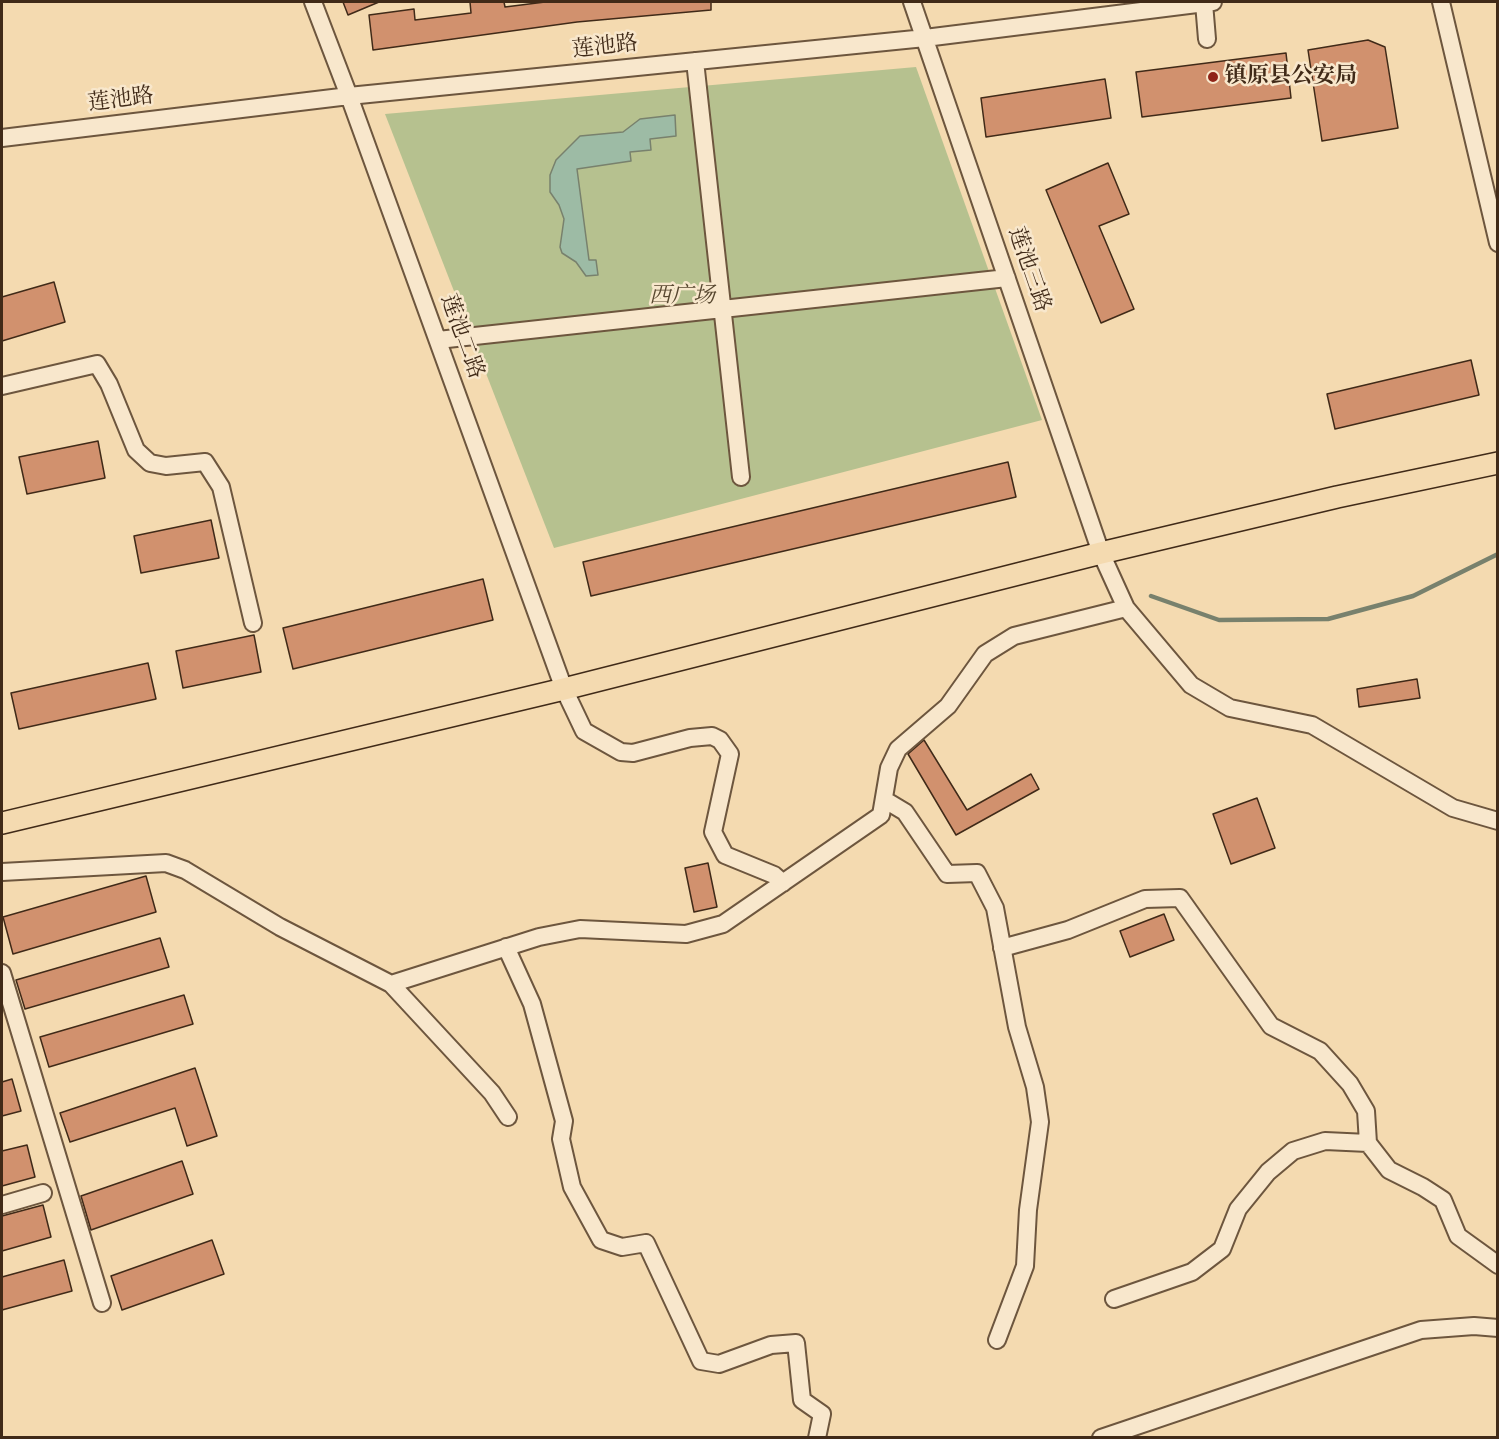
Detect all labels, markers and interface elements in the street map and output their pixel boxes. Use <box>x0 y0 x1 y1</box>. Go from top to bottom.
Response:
street label: 莲池路 <box>571 31 639 65</box>
place label: 镇原县公安局 <box>1225 64 1357 90</box>
marker: 镇原县公安局 <box>1206 70 1220 84</box>
street label: 莲池路 <box>87 84 155 118</box>
street label: 莲池三路 <box>1001 224 1055 316</box>
park label: 西广场 <box>649 284 715 310</box>
street label: 莲池二路 <box>434 291 488 383</box>

